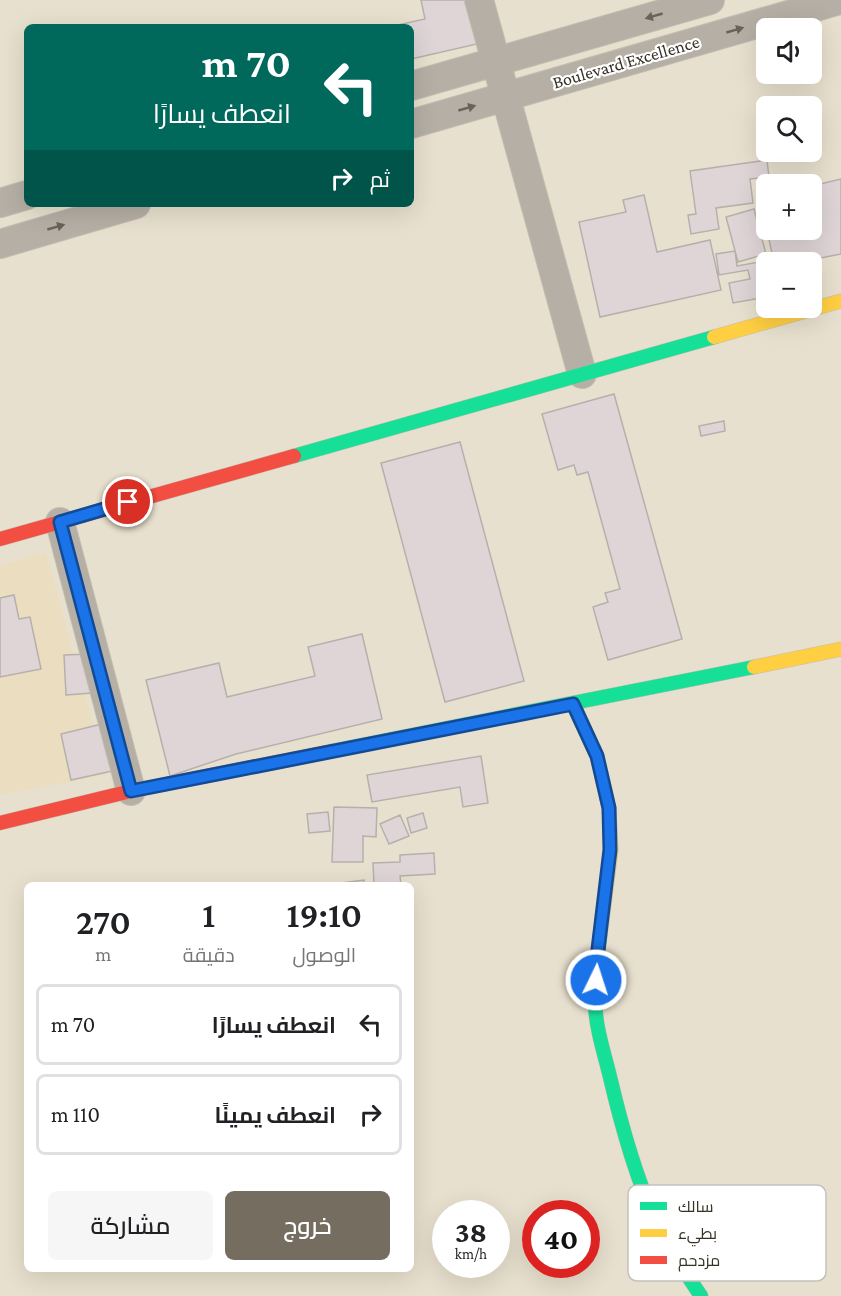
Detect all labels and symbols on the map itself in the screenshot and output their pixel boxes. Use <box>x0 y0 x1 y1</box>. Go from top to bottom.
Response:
one-way arrow <box>644 12 662 21</box>
one-way arrow <box>726 25 744 34</box>
street label: Boulevard Excellence <box>550 31 702 92</box>
one-way arrow <box>458 103 476 112</box>
one-way arrow <box>47 222 65 231</box>
pin <box>102 476 153 527</box>
position arrow <box>564 948 628 1012</box>
legend <box>628 1185 826 1281</box>
text: سالك <box>678 1198 713 1215</box>
speed limit sign: 40 <box>522 1200 600 1278</box>
text: بطيء <box>678 1225 717 1247</box>
text: مزدحم <box>678 1252 720 1272</box>

